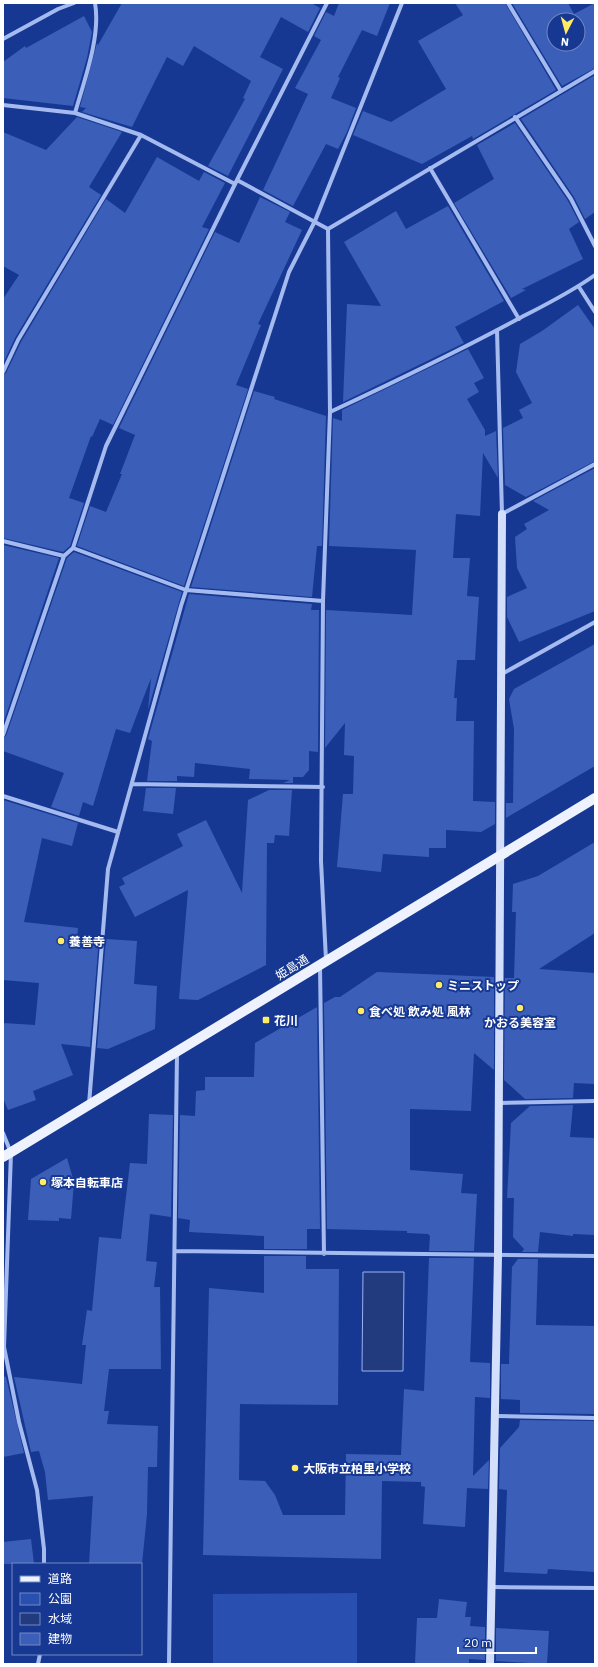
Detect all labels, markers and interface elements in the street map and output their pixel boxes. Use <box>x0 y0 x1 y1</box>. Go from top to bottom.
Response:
north arrow <box>546 12 586 52</box>
text: N <box>560 35 570 49</box>
place label: 養善寺 <box>69 934 105 949</box>
marker: 養善寺 <box>56 936 66 946</box>
street label: 姫島通 <box>273 951 311 983</box>
place label: ミニストップ <box>447 978 519 993</box>
marker: ミニストップ <box>434 980 444 990</box>
marker: かおる美容室 <box>515 1003 525 1013</box>
place label: 食べ処 飲み処 風林 <box>369 1004 471 1019</box>
marker: 食べ処 飲み処 風林 <box>356 1006 366 1016</box>
place label: 花川 <box>274 1013 298 1028</box>
marker: 花川 <box>261 1015 271 1025</box>
place label: かおる美容室 <box>484 1015 556 1030</box>
place label: 塚本自転車店 <box>51 1175 123 1190</box>
marker: 塚本自転車店 <box>38 1177 48 1187</box>
place label: 大阪市立柏里小学校 <box>303 1461 411 1476</box>
marker: 大阪市立柏里小学校 <box>290 1463 300 1473</box>
legend <box>12 1563 142 1655</box>
text: 道路 <box>48 1571 72 1586</box>
text: 公園 <box>48 1591 72 1606</box>
text: 水域 <box>48 1611 72 1626</box>
scale bar <box>458 1629 536 1655</box>
text: 建物 <box>48 1631 72 1646</box>
text: 20 m <box>464 1635 492 1650</box>

